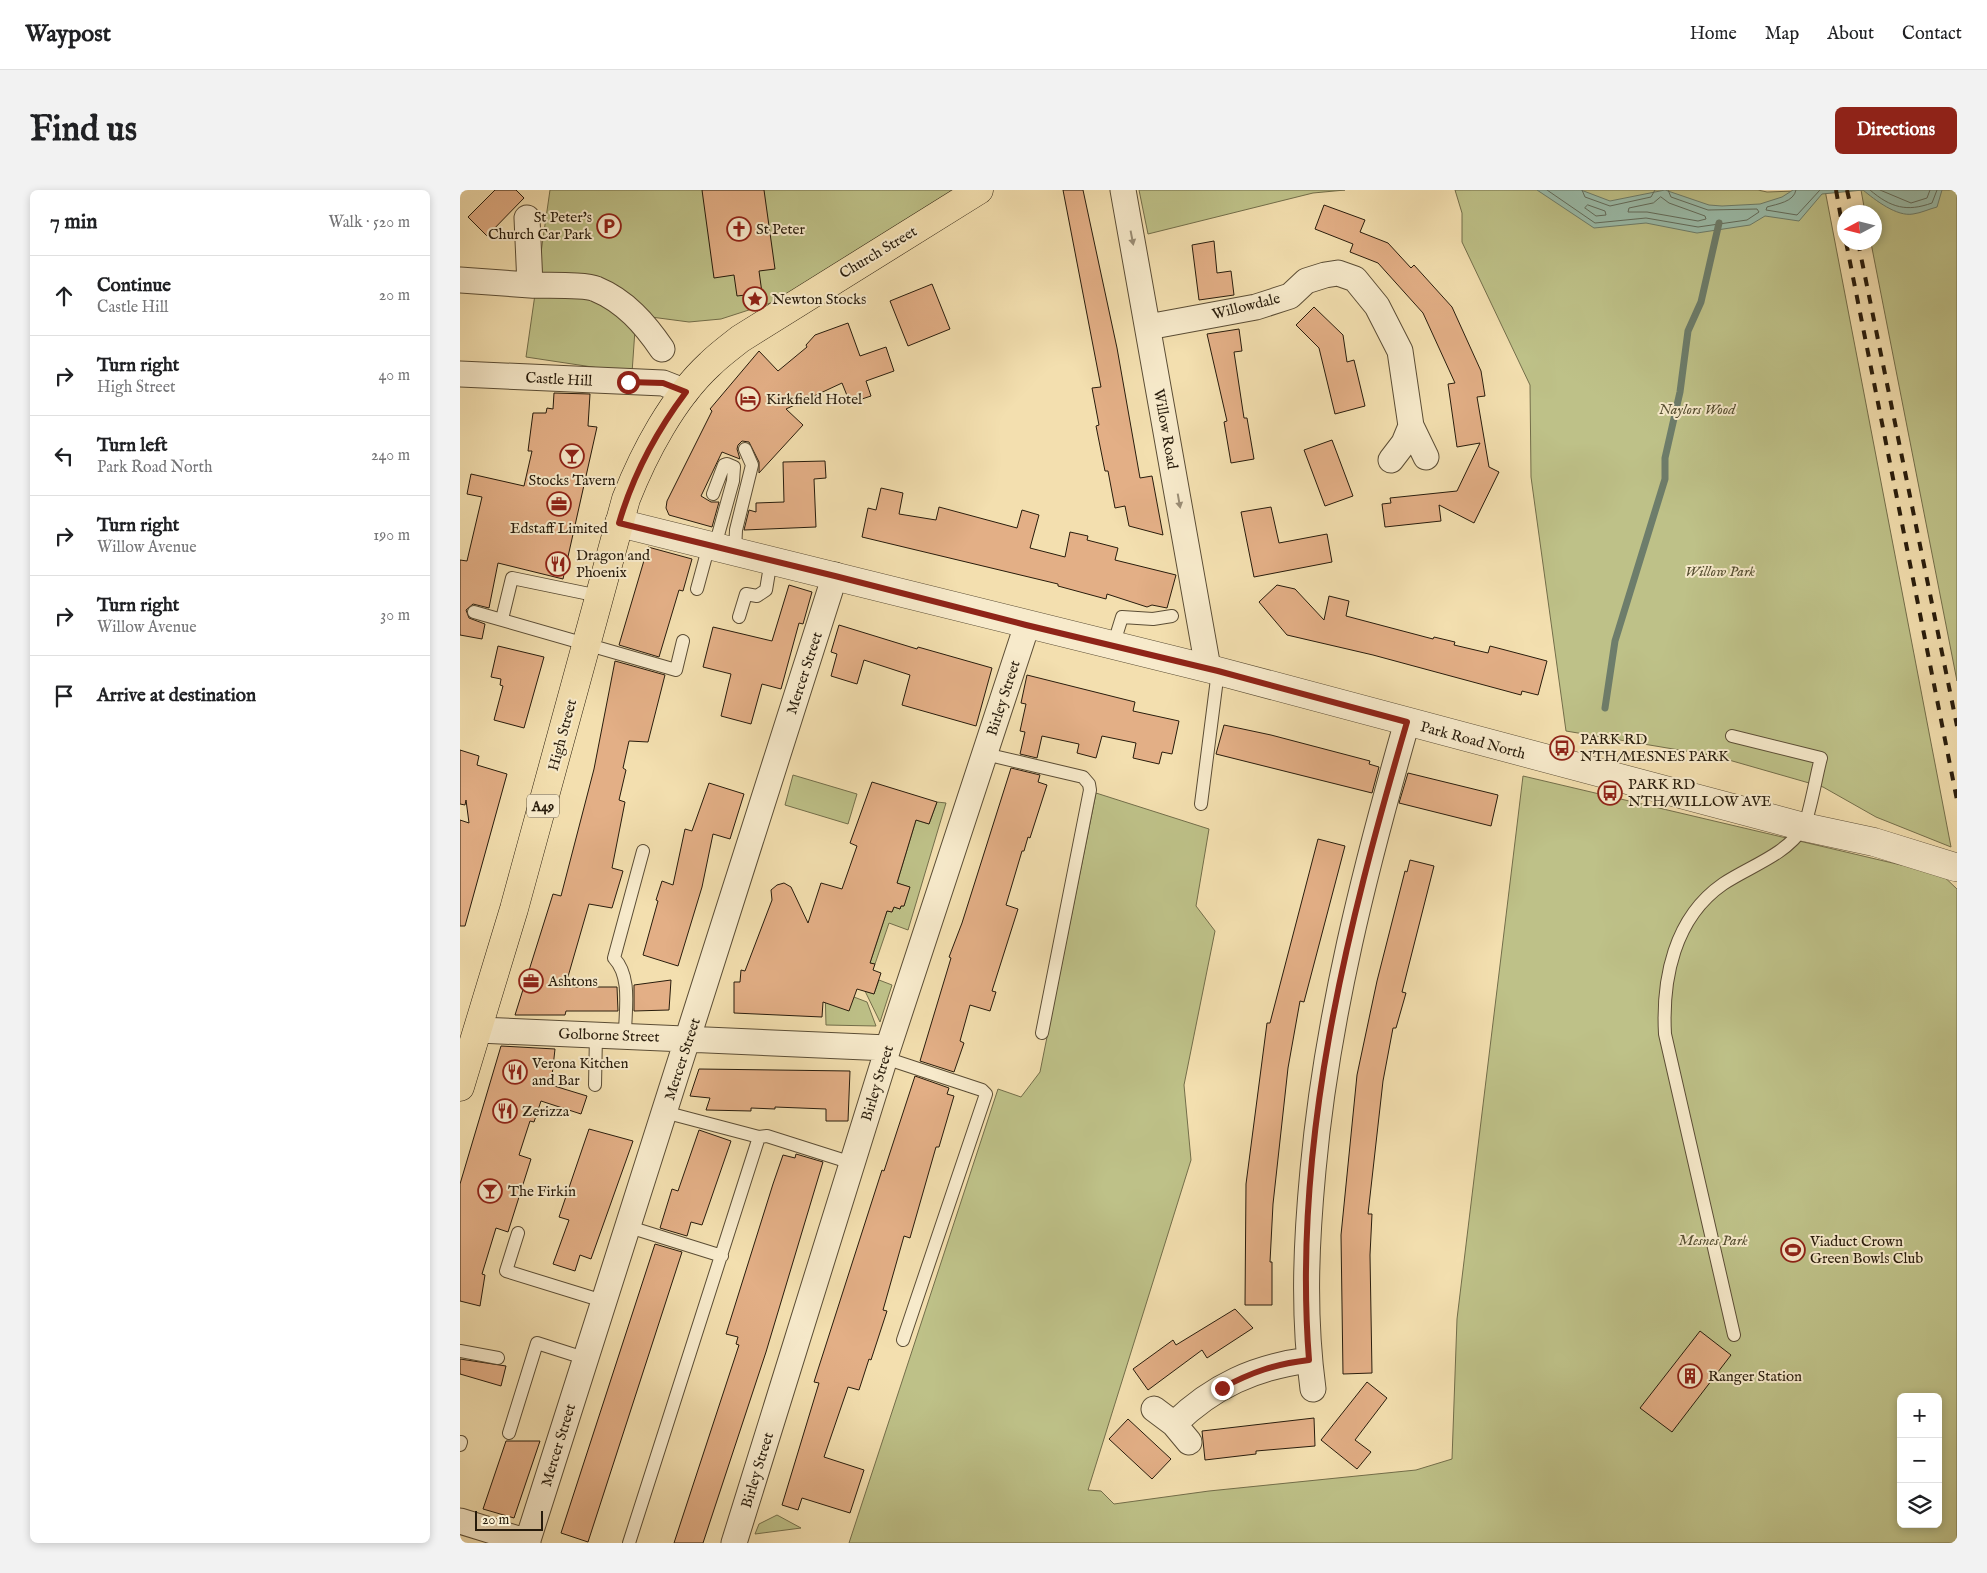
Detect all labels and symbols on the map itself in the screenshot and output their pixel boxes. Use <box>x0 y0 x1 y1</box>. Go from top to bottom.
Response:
north arrow <box>1837 205 1882 250</box>
place label: St Peter's Church Car Park <box>488 208 593 244</box>
parking icon: St Peter's Church Car Park <box>596 213 622 239</box>
church icon: St Peter <box>726 216 752 242</box>
place label: St Peter <box>756 220 806 239</box>
street label: Church Street <box>836 222 920 283</box>
one-way arrow <box>1128 230 1136 246</box>
place icon: Newton Stocks <box>742 286 768 312</box>
street label: Willowdale <box>1210 289 1282 324</box>
place label: Newton Stocks <box>772 290 866 309</box>
street label: Castle Hill <box>525 368 594 391</box>
route start <box>617 371 640 394</box>
hotel icon: Kirkfield Hotel <box>735 386 761 412</box>
street label: Willow Road <box>1149 387 1182 472</box>
place label: Kirkfield Hotel <box>766 390 863 409</box>
park label: Naylors Wood <box>1659 400 1736 419</box>
bar icon: Stocks Tavern <box>559 443 585 469</box>
place label: Stocks Tavern <box>529 471 615 490</box>
office icon: Edstaff Limited <box>546 491 572 517</box>
one-way arrow <box>1176 494 1184 510</box>
place label: Edstaff Limited <box>510 519 609 538</box>
place label: Dragon and Phoenix <box>576 546 651 582</box>
restaurant icon: Dragon and Phoenix <box>545 551 571 577</box>
park label: Willow Park <box>1685 562 1755 581</box>
street label: Mercer Street <box>782 629 827 717</box>
street label: Birley Street <box>982 658 1025 738</box>
street label: High Street <box>544 697 581 773</box>
street label: Park Road North <box>1418 717 1528 764</box>
place label: PARK RD NTH/MESNES PARK <box>1580 730 1729 766</box>
bus stop icon: PARK RD NTH/MESNES PARK <box>1549 735 1575 761</box>
place label: PARK RD NTH/WILLOW AVE <box>1628 775 1772 811</box>
bus stop icon: PARK RD NTH/WILLOW AVE <box>1597 780 1623 806</box>
road number: A49 <box>527 794 559 818</box>
office icon: Ashtons <box>518 968 544 994</box>
place label: Ashtons <box>547 972 598 991</box>
street label: Mercer Street <box>660 1015 705 1103</box>
street label: Golborne Street <box>558 1024 660 1047</box>
street label: Birley Street <box>857 1043 898 1123</box>
place label: Verona Kitchen and Bar <box>531 1054 628 1090</box>
restaurant icon: Verona Kitchen and Bar <box>502 1059 528 1085</box>
restaurant icon: Zerizza <box>492 1098 518 1124</box>
place label: Zerizza <box>522 1102 570 1121</box>
bar icon: The Firkin <box>477 1178 503 1204</box>
place label: The Firkin <box>508 1182 576 1201</box>
park label: Mesnes Park <box>1678 1231 1748 1250</box>
place label: Viaduct Crown Green Bowls Club <box>1809 1232 1923 1268</box>
sports icon: Viaduct Crown Green Bowls Club <box>1780 1237 1806 1263</box>
building icon: Ranger Station <box>1677 1363 1703 1389</box>
place label: Ranger Station <box>1708 1367 1802 1386</box>
route end <box>1211 1377 1234 1400</box>
street label: Mercer Street <box>537 1401 580 1489</box>
street label: Birley Street <box>737 1430 778 1510</box>
scale bar <box>475 1508 542 1531</box>

